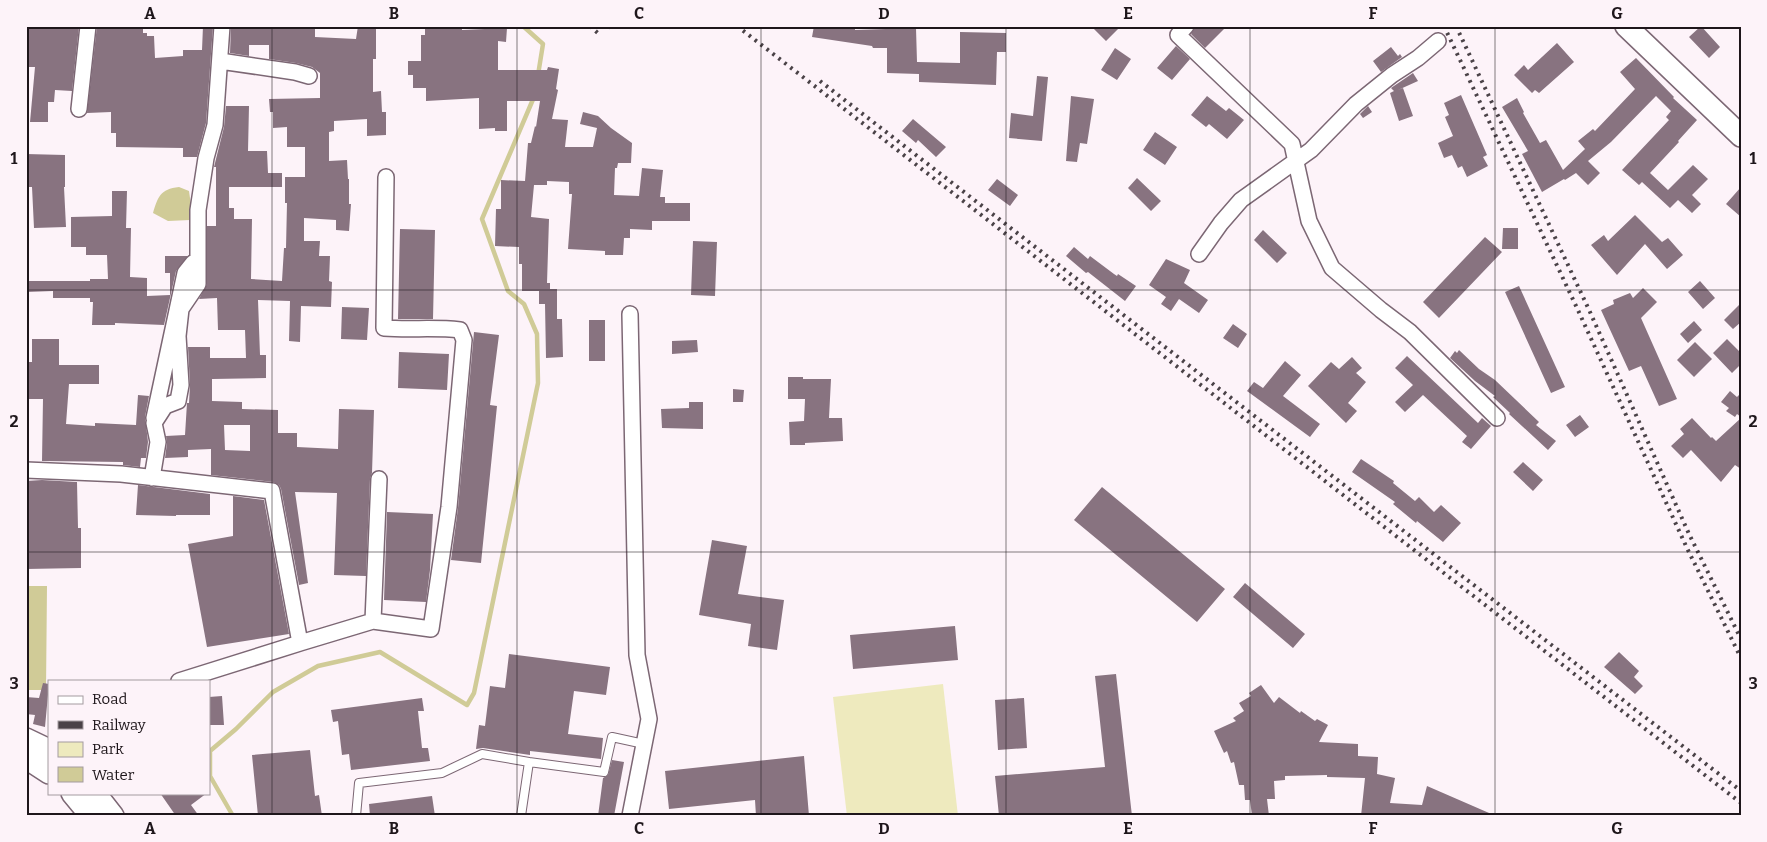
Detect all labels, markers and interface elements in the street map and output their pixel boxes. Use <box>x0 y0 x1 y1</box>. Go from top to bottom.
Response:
text: A <box>144 4 156 23</box>
text: B <box>389 4 399 23</box>
text: C <box>634 4 644 23</box>
text: D <box>878 4 890 23</box>
text: E <box>1123 4 1133 23</box>
text: F <box>1369 4 1378 23</box>
text: G <box>1611 4 1623 23</box>
text: 1 <box>11 149 18 168</box>
text: 1 <box>1750 149 1757 168</box>
text: 2 <box>9 412 19 431</box>
text: 2 <box>1748 412 1758 431</box>
text: 3 <box>9 674 19 693</box>
text: 3 <box>1748 674 1758 693</box>
legend <box>48 680 210 794</box>
text: Road <box>92 690 127 708</box>
text: Railway <box>92 716 146 734</box>
text: Park <box>92 740 124 758</box>
text: Water <box>92 766 135 784</box>
text: A <box>144 819 156 838</box>
text: B <box>389 819 399 838</box>
text: C <box>634 819 644 838</box>
text: D <box>878 819 890 838</box>
text: E <box>1123 819 1133 838</box>
text: F <box>1369 819 1378 838</box>
text: G <box>1611 819 1623 838</box>

